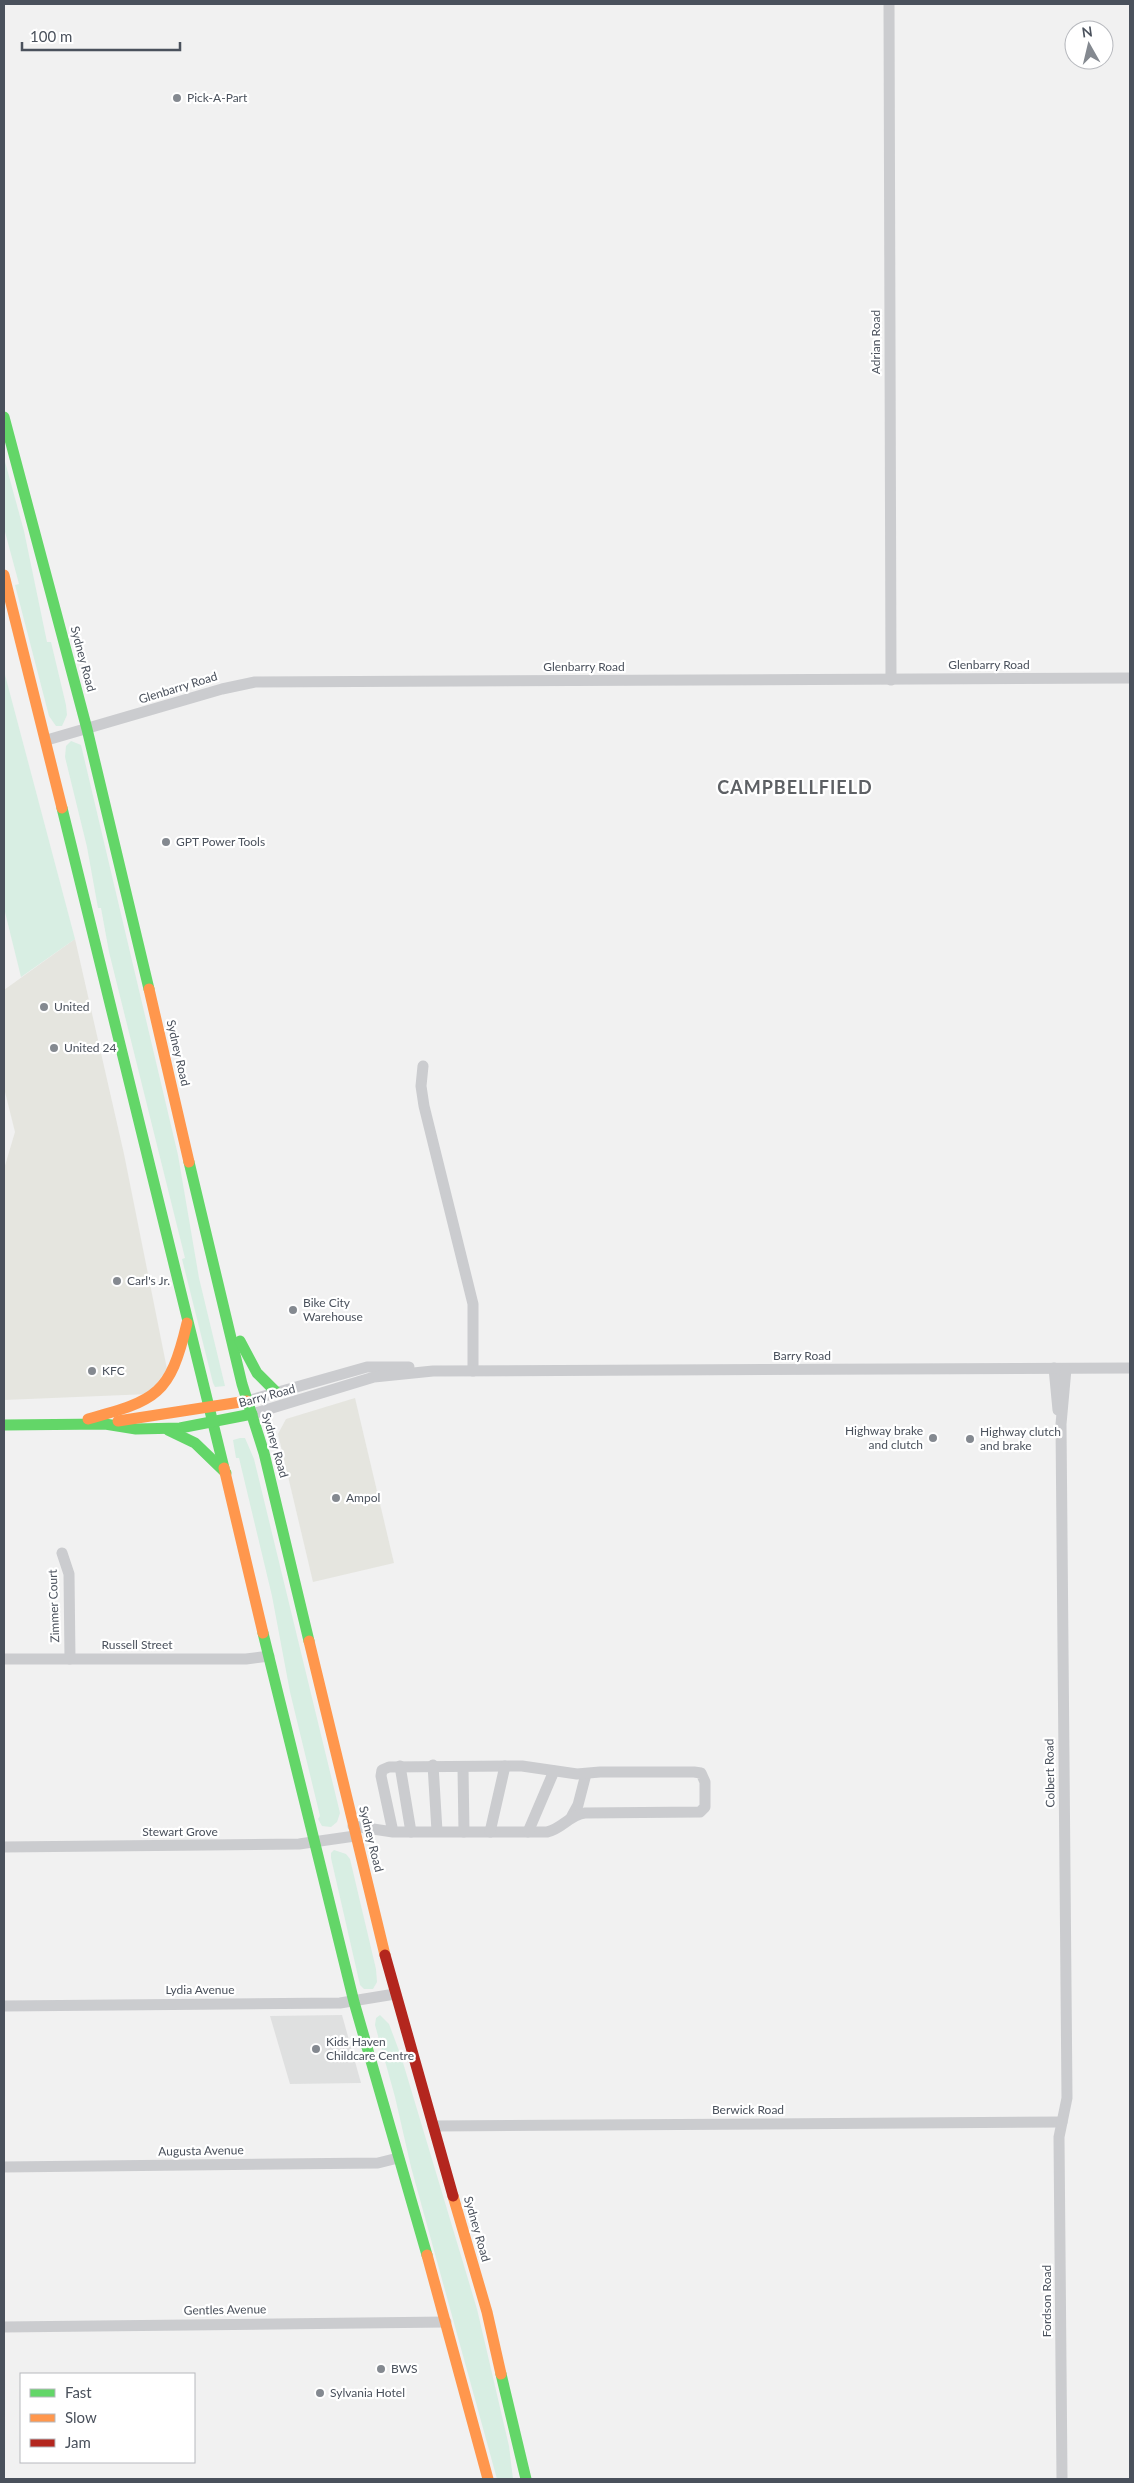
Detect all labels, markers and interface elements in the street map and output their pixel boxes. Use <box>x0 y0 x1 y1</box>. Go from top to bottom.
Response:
scale bar <box>22 20 180 52</box>
north arrow <box>1064 20 1114 70</box>
text: N <box>1081 22 1094 41</box>
text: 100 m <box>30 27 72 45</box>
place label: Pick-A-Part <box>187 90 248 105</box>
marker: Pick-A-Part <box>171 92 183 104</box>
street label: Adrian Road <box>868 310 883 374</box>
street label: Sydney Road <box>68 624 99 693</box>
street label: Glenbarry Road <box>948 657 1030 672</box>
street label: Glenbarry Road <box>543 659 625 674</box>
street label: Glenbarry Road <box>137 668 219 707</box>
district label: CAMPBELLFIELD <box>717 776 873 798</box>
place label: GPT Power Tools <box>176 834 265 849</box>
marker: GPT Power Tools <box>160 836 172 848</box>
place label: United <box>54 999 90 1014</box>
marker: United <box>38 1001 50 1013</box>
street label: Sydney Road <box>164 1018 193 1087</box>
place label: United 24 <box>64 1040 117 1055</box>
marker: United 24 <box>48 1042 60 1054</box>
place label: Carl's Jr. <box>127 1273 170 1288</box>
marker: Carl's Jr. <box>111 1275 123 1287</box>
place label: Bike City Warehouse <box>303 1295 363 1324</box>
marker: Bike City Warehouse <box>287 1304 299 1316</box>
street label: Barry Road <box>773 1348 831 1363</box>
place label: KFC <box>102 1363 125 1378</box>
marker: KFC <box>86 1365 98 1377</box>
street label: Barry Road <box>237 1381 297 1410</box>
street label: Sydney Road <box>259 1410 292 1479</box>
place label: Highway brake and clutch <box>845 1423 923 1452</box>
place label: Highway clutch and brake <box>980 1424 1061 1453</box>
marker: Highway brake and clutch <box>927 1432 939 1444</box>
marker: Highway clutch and brake <box>964 1433 976 1445</box>
place label: Ampol <box>346 1490 380 1505</box>
marker: Ampol <box>330 1492 342 1504</box>
street label: Zimmer Court <box>45 1568 62 1643</box>
street label: Russell Street <box>101 1637 173 1652</box>
street label: Colbert Road <box>1041 1738 1058 1808</box>
street label: Sydney Road <box>356 1804 387 1873</box>
street label: Stewart Grove <box>142 1824 218 1839</box>
street label: Lydia Avenue <box>165 1982 235 1997</box>
place label: Kids Haven Childcare Centre <box>326 2034 414 2063</box>
marker: Kids Haven Childcare Centre <box>310 2043 322 2055</box>
street label: Berwick Road <box>712 2102 784 2117</box>
street label: Augusta Avenue <box>158 2142 244 2159</box>
street label: Sydney Road <box>461 2194 494 2263</box>
street label: Fordson Road <box>1039 2265 1054 2337</box>
street label: Gentles Avenue <box>184 2301 266 2318</box>
place label: BWS <box>391 2361 418 2376</box>
marker: BWS <box>375 2363 387 2375</box>
legend <box>20 2373 195 2463</box>
text: Fast <box>65 2383 92 2401</box>
place label: Sylvania Hotel <box>330 2385 405 2400</box>
marker: Sylvania Hotel <box>314 2387 326 2399</box>
text: Slow <box>65 2408 97 2426</box>
text: Jam <box>65 2433 91 2451</box>

